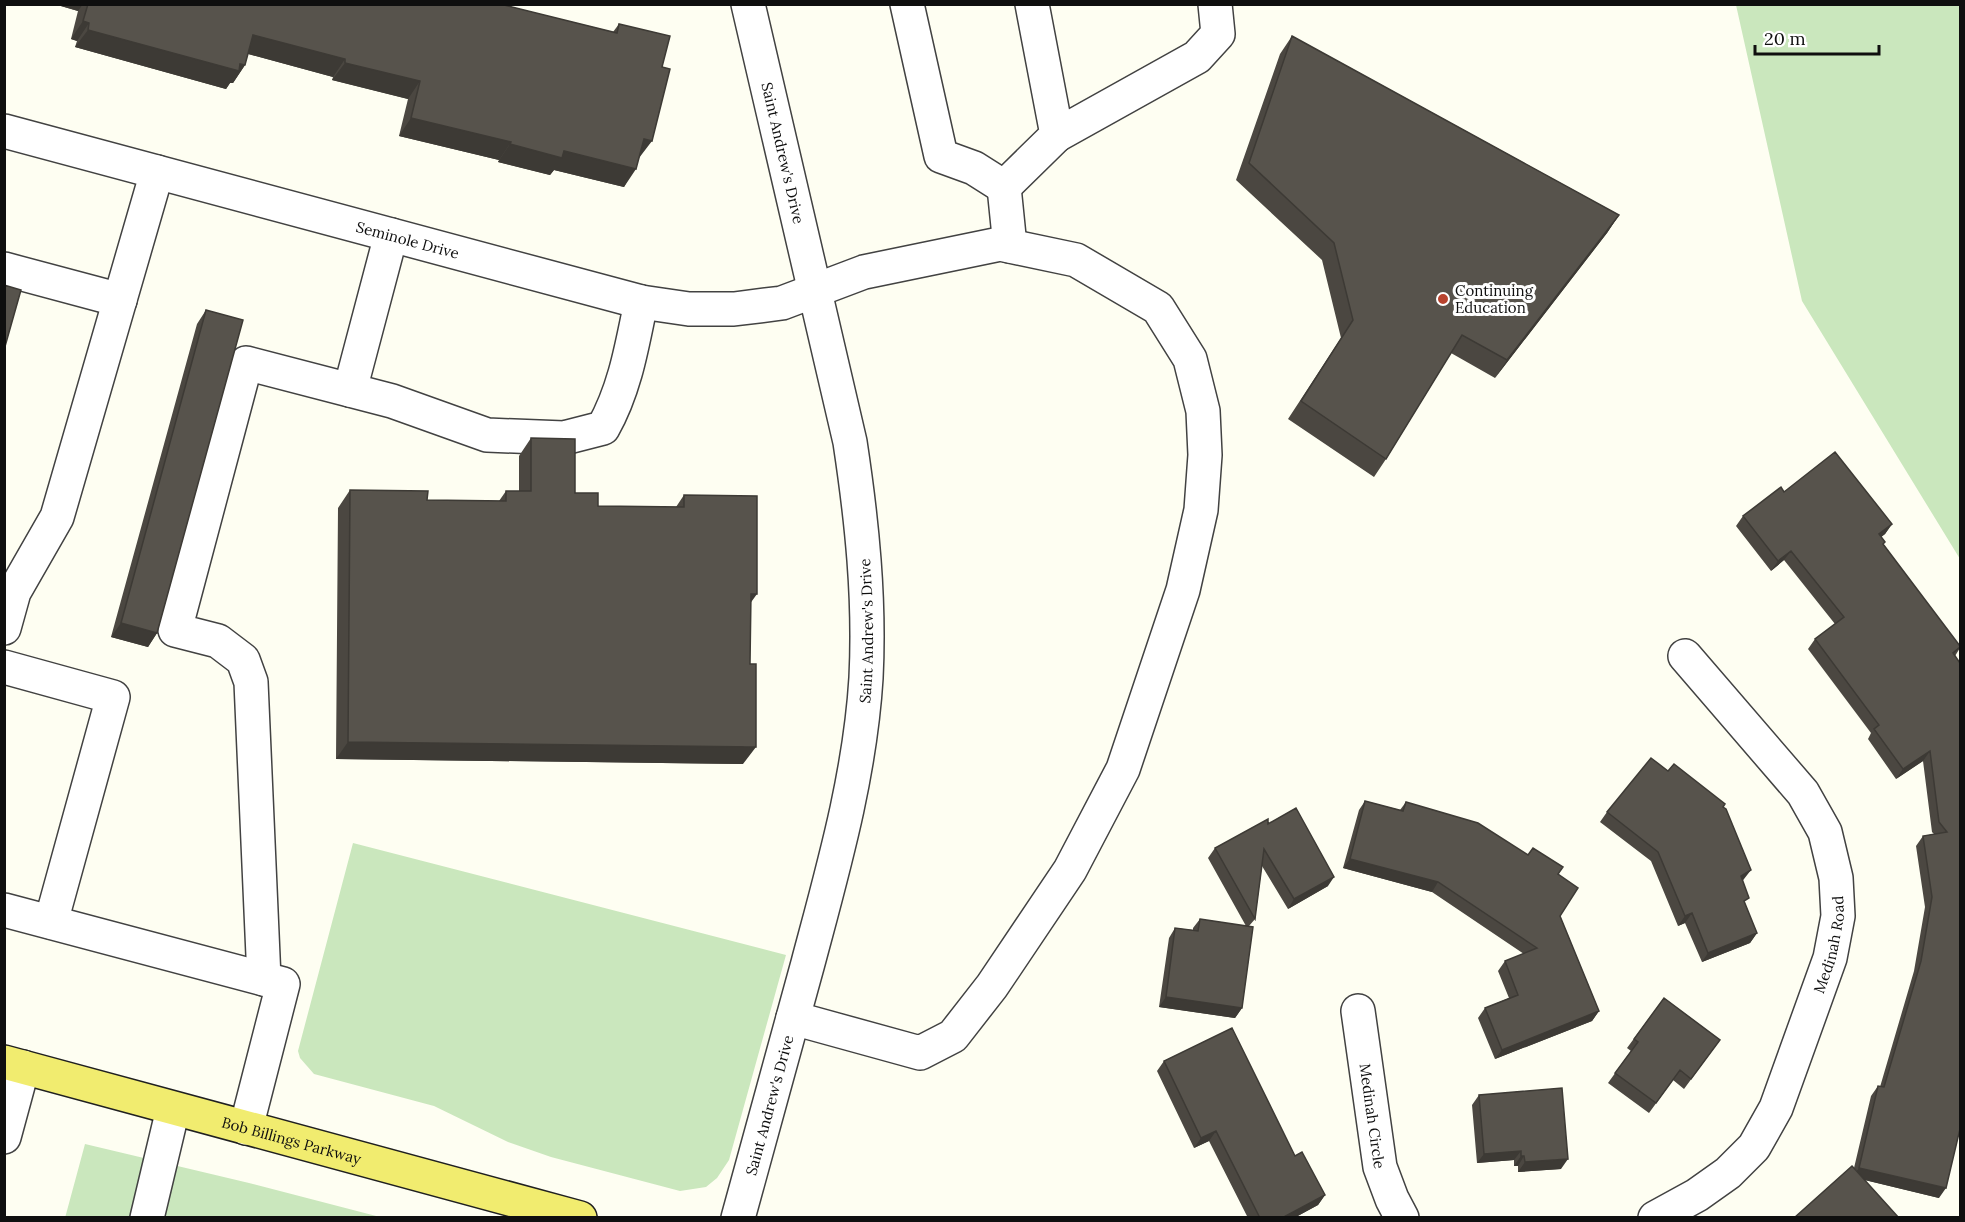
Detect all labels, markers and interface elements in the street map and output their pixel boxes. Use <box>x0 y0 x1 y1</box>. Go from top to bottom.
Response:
scale bar <box>1755 18 1880 56</box>
text: 20 m <box>1764 27 1806 50</box>
street label: Saint Andrew's Drive <box>757 80 809 226</box>
street label: Seminole Drive <box>354 216 461 262</box>
place label: Continuing Education <box>1455 281 1534 317</box>
marker: Continuing Education <box>1436 292 1450 306</box>
street label: Saint Andrew's Drive <box>854 558 877 704</box>
street label: Medinah Road <box>1809 895 1848 996</box>
street label: Saint Andrew's Drive <box>741 1033 797 1178</box>
street label: Medinah Circle <box>1356 1062 1390 1170</box>
street label: Bob Billings Parkway <box>220 1112 364 1168</box>

